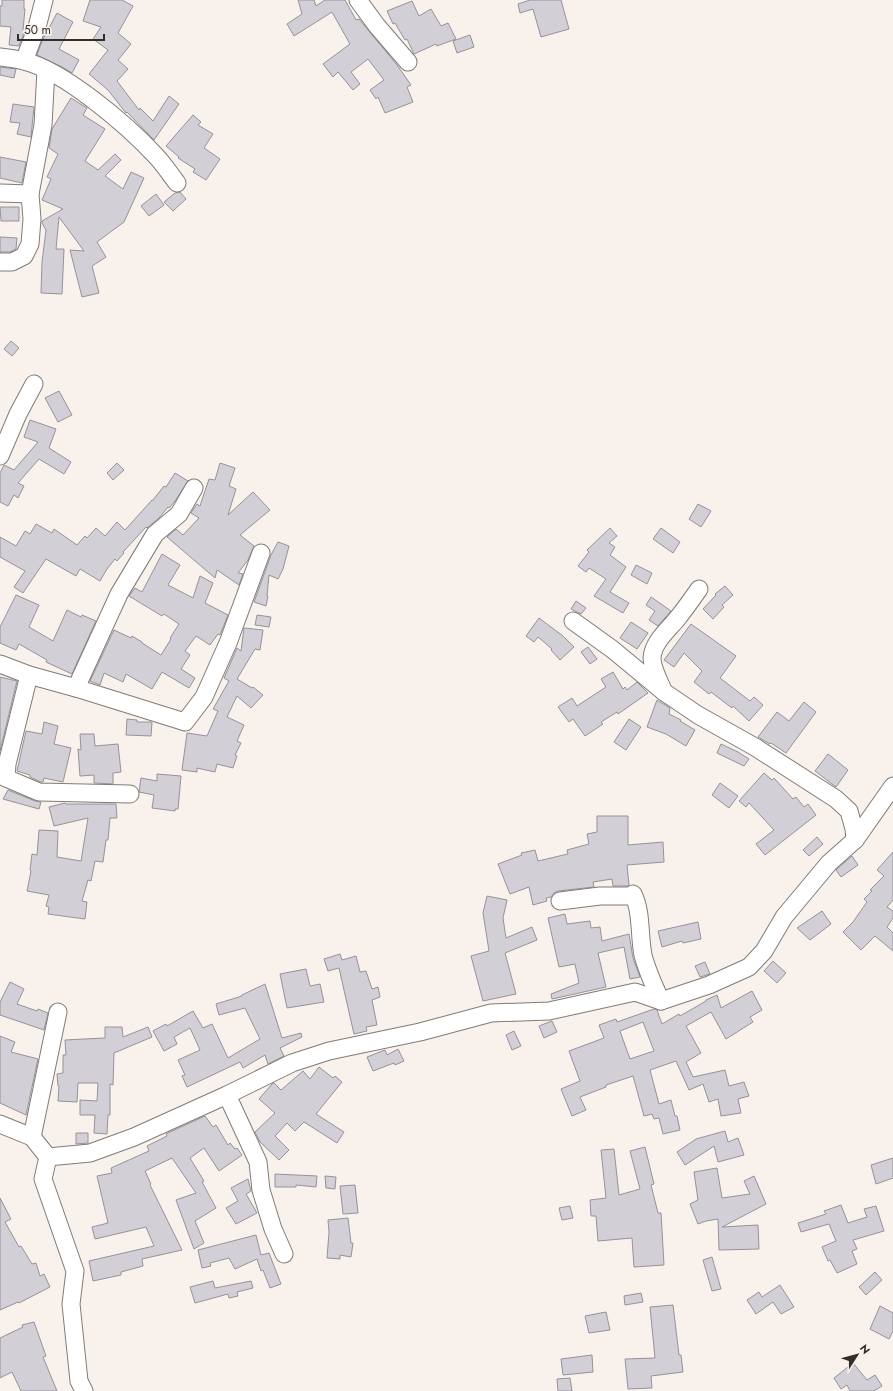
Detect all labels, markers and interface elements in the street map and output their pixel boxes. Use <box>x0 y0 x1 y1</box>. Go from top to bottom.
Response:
scale bar <box>18 16 104 42</box>
text: 50 m <box>24 21 51 39</box>
north arrow <box>837 1335 877 1375</box>
text: N <box>856 1341 874 1357</box>

